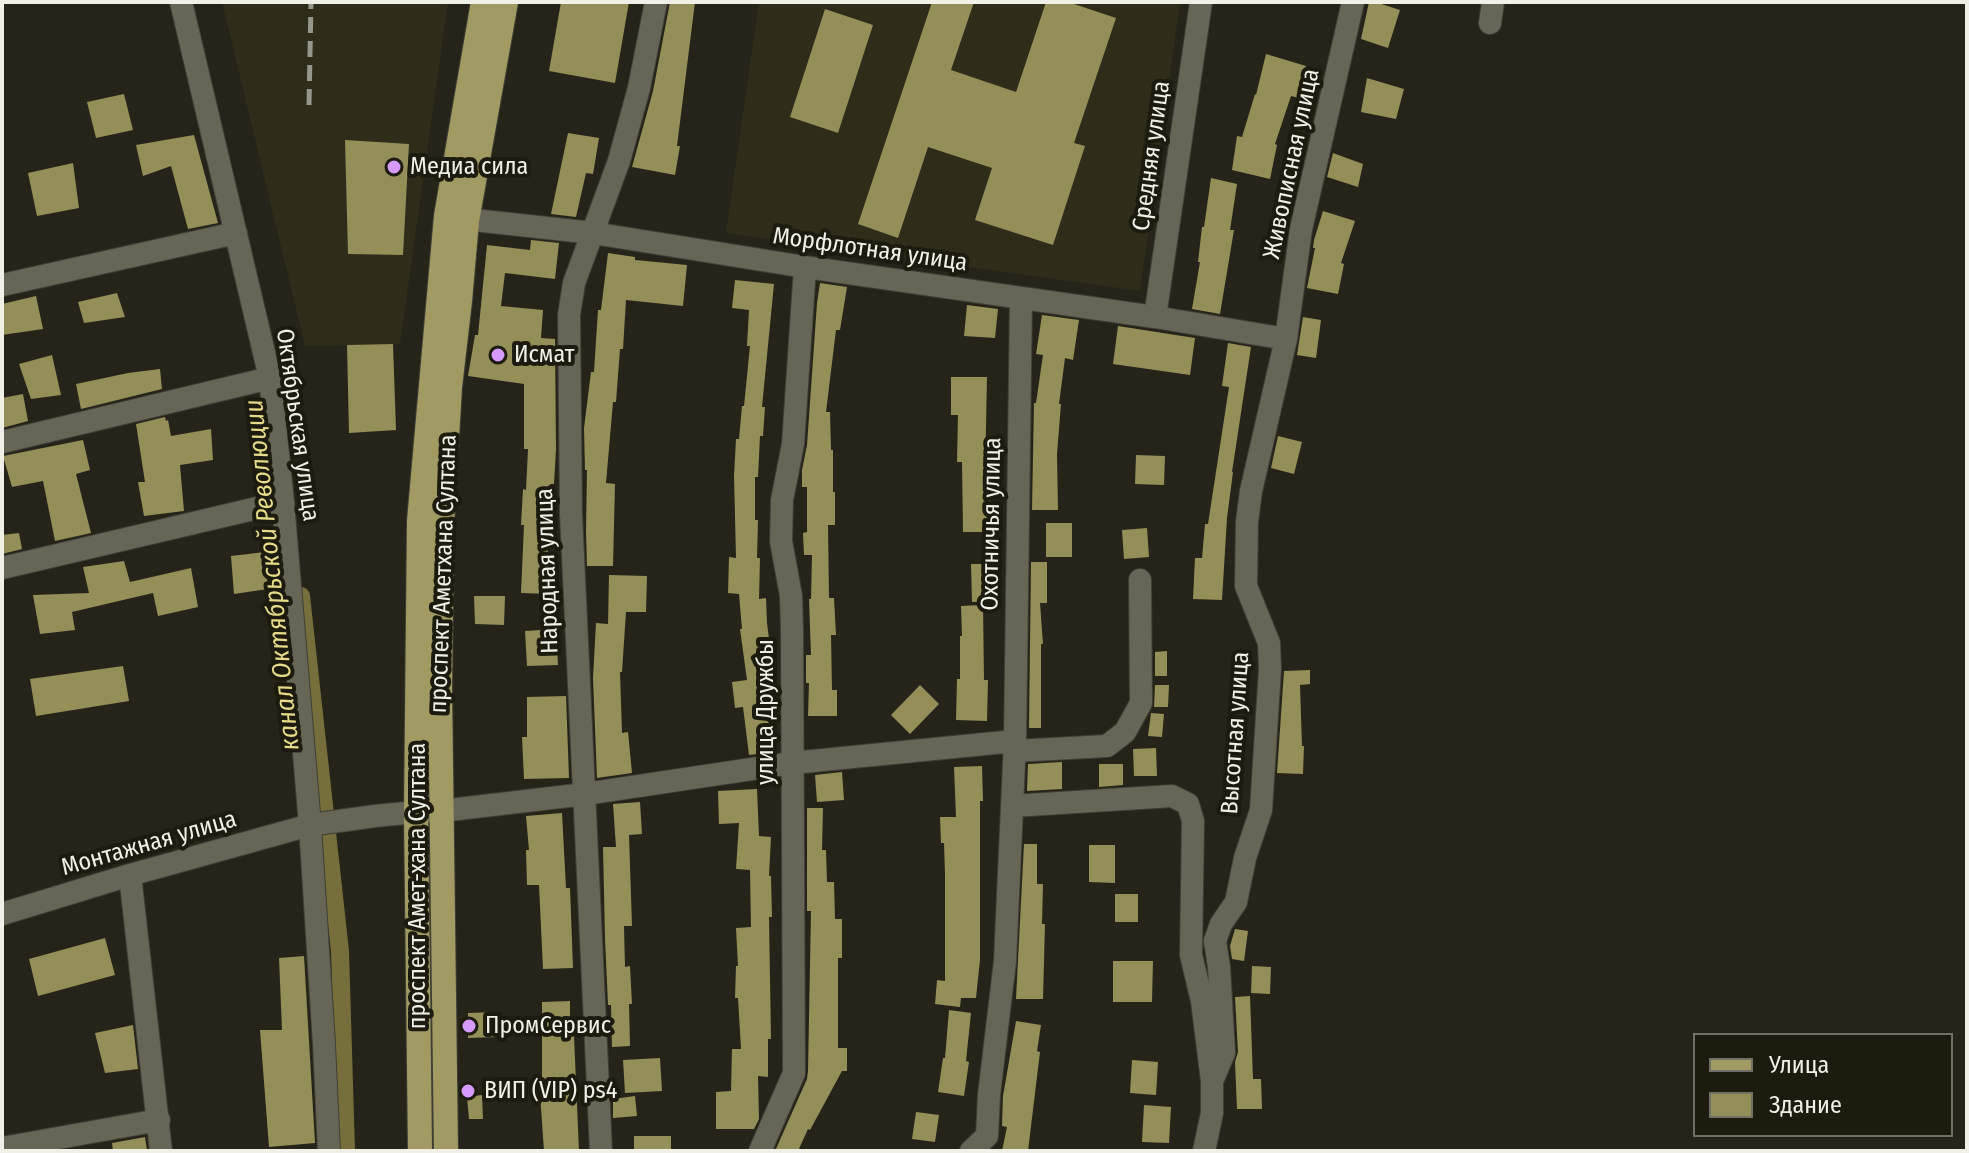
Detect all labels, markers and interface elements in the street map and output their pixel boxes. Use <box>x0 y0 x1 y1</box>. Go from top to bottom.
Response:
street label: Живописная улица <box>1258 66 1326 262</box>
street label: Средняя улица <box>1127 79 1177 233</box>
place label: Медиа сила <box>410 153 528 181</box>
marker: Медиа сила <box>385 158 403 176</box>
street label: Морфлотная улица <box>771 222 969 278</box>
street label: Октябрьская улица <box>269 327 325 523</box>
place label: Исмат <box>514 341 574 369</box>
marker: Исмат <box>489 346 507 364</box>
water label: канал Октябрьской Революции <box>239 398 307 752</box>
street label: проспект Аметхана Султана <box>425 434 463 714</box>
street label: Охотничья улица <box>976 437 1008 611</box>
street label: Народная улица <box>531 488 565 654</box>
street label: улица Дружбы <box>752 639 780 785</box>
street label: Высотная улица <box>1216 651 1256 815</box>
street label: проспект Амет-хана Султана <box>404 743 432 1029</box>
street label: Монтажная улица <box>58 805 240 883</box>
place label: ПромСервис <box>485 1012 611 1040</box>
marker: ПромСервис <box>460 1017 478 1035</box>
legend <box>1693 1033 1953 1137</box>
text: Улица <box>1769 1051 1829 1079</box>
place label: ВИП (VIP) ps4 <box>484 1077 617 1105</box>
marker: ВИП (VIP) ps4 <box>459 1082 477 1100</box>
text: Здание <box>1769 1091 1842 1119</box>

